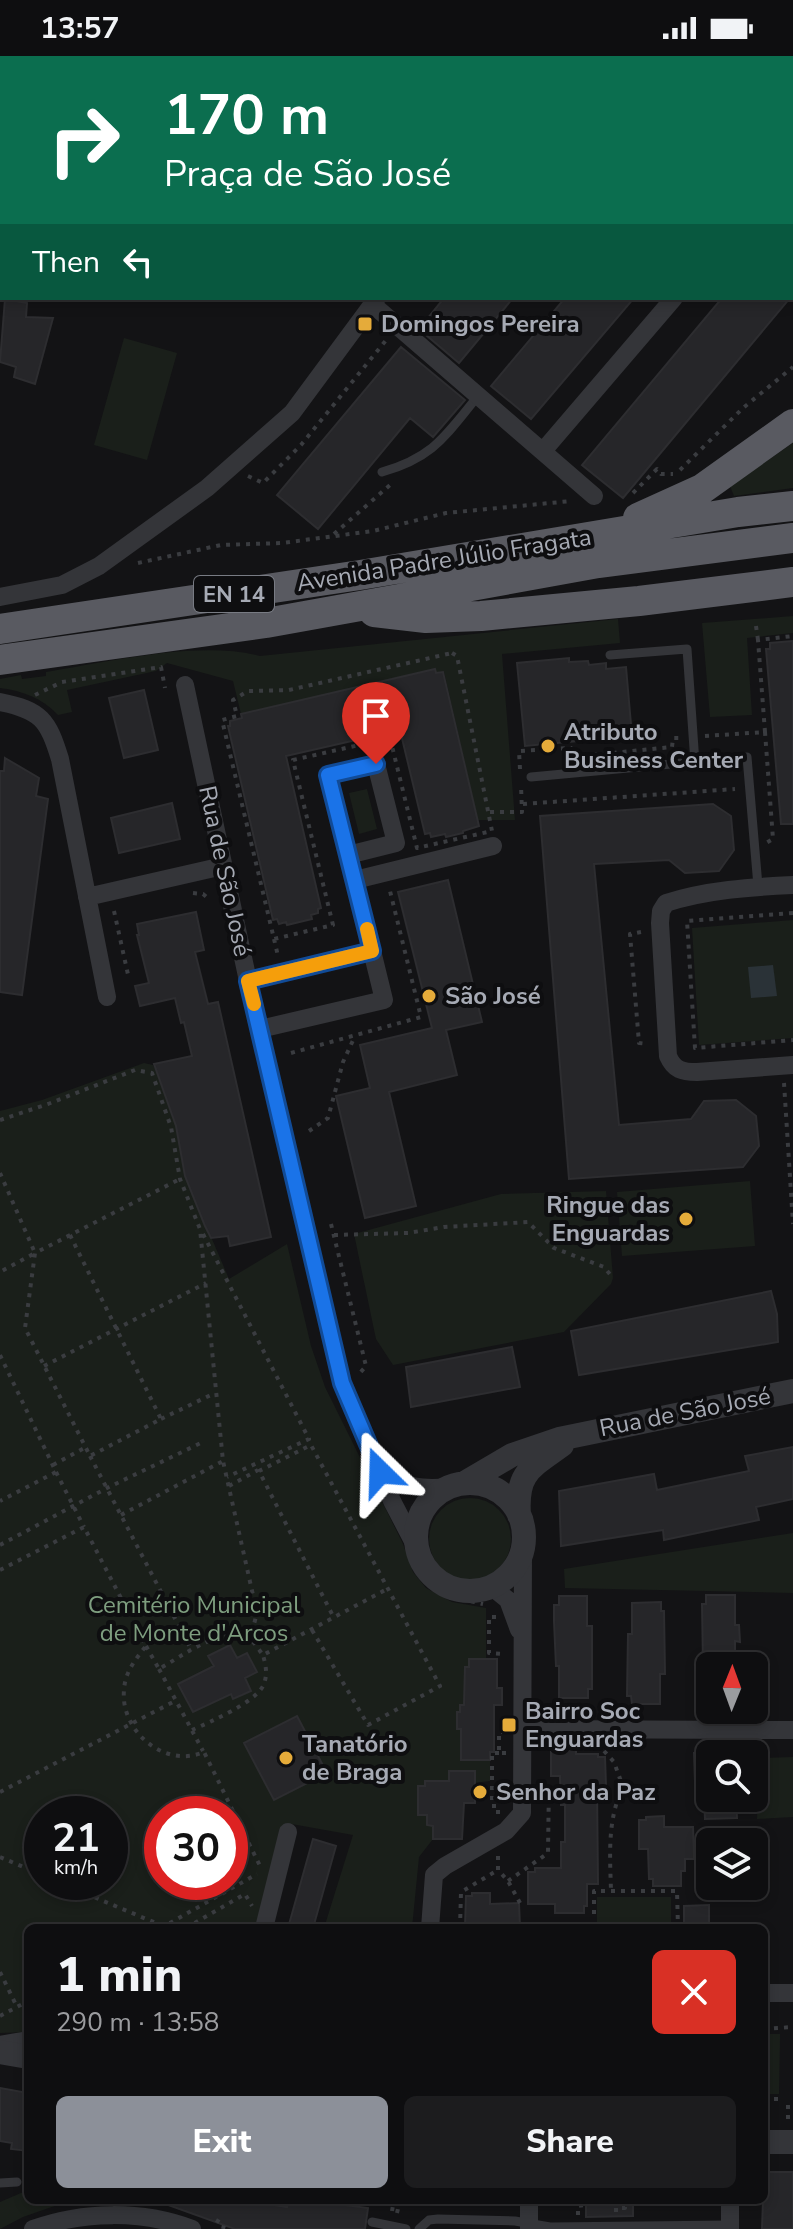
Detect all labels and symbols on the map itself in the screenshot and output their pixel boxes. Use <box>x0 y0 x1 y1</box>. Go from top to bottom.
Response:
place label: Domingos Pereira <box>381 308 580 340</box>
marker: Domingos Pereira <box>356 315 374 333</box>
street label: Avenida Padre Júlio Fragata <box>294 521 594 599</box>
road number: EN 14 <box>194 576 274 612</box>
pin <box>342 682 410 764</box>
place label: Atributo Business Center <box>564 716 744 776</box>
marker: Atributo Business Center <box>539 737 557 755</box>
street label: Rua de São José <box>191 783 259 959</box>
place label: São José <box>445 980 541 1012</box>
marker: São José <box>420 987 438 1005</box>
place label: Ringue das Enguardas <box>546 1189 670 1249</box>
marker: Ringue das Enguardas <box>677 1210 695 1228</box>
street label: Rua de São José <box>597 1380 773 1444</box>
position arrow <box>338 1430 422 1514</box>
park label: Cemitério Municipal de Monte d'Arcos <box>88 1589 300 1649</box>
north arrow <box>696 1652 768 1724</box>
place label: Bairro Soc Enguardas <box>525 1695 643 1755</box>
marker: Bairro Soc Enguardas <box>500 1716 518 1734</box>
place label: Tanatório de Braga <box>302 1728 408 1788</box>
marker: Tanatório de Braga <box>277 1749 295 1767</box>
place label: Senhor da Paz <box>496 1776 656 1808</box>
marker: Senhor da Paz <box>471 1783 489 1801</box>
speed limit sign: 30 <box>144 1796 248 1900</box>

